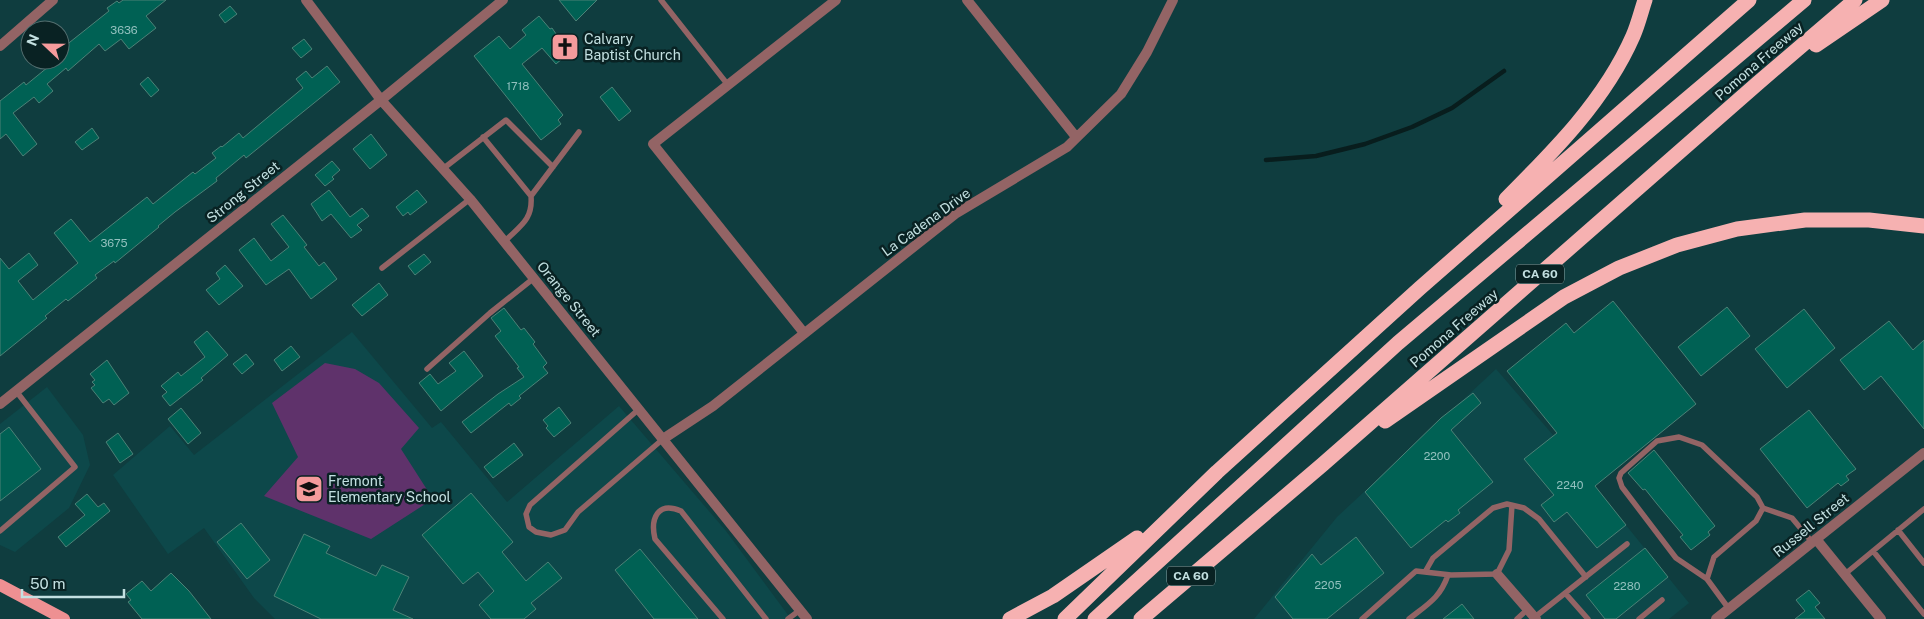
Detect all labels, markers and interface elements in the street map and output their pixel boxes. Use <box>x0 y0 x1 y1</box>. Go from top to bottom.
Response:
street label: Pomona Freeway <box>1712 18 1807 103</box>
north arrow <box>20 20 70 70</box>
house number: 3636 <box>110 24 138 36</box>
place label: Calvary Baptist Church <box>584 31 681 63</box>
text: N <box>23 32 42 48</box>
church icon: Calvary Baptist Church <box>550 32 580 62</box>
house number: 1718 <box>507 80 529 92</box>
street label: Strong Street <box>203 158 283 226</box>
street label: La Cadena Drive <box>879 185 973 259</box>
house number: 3675 <box>100 237 128 249</box>
street label: Orange Street <box>534 258 604 340</box>
road number: CA 60 <box>1516 264 1564 284</box>
street label: Pomona Freeway <box>1407 285 1502 370</box>
house number: 2200 <box>1424 450 1451 462</box>
place label: Fremont Elementary School <box>328 473 451 505</box>
school or university icon: Fremont Elementary School <box>294 474 324 504</box>
house number: 2240 <box>1557 479 1584 491</box>
street label: Russell Street <box>1770 490 1852 560</box>
scale bar <box>22 566 125 598</box>
road number: CA 60 <box>1167 566 1215 586</box>
text: 50 m <box>30 575 65 592</box>
house number: 2205 <box>1315 579 1341 591</box>
house number: 2280 <box>1614 580 1641 592</box>

